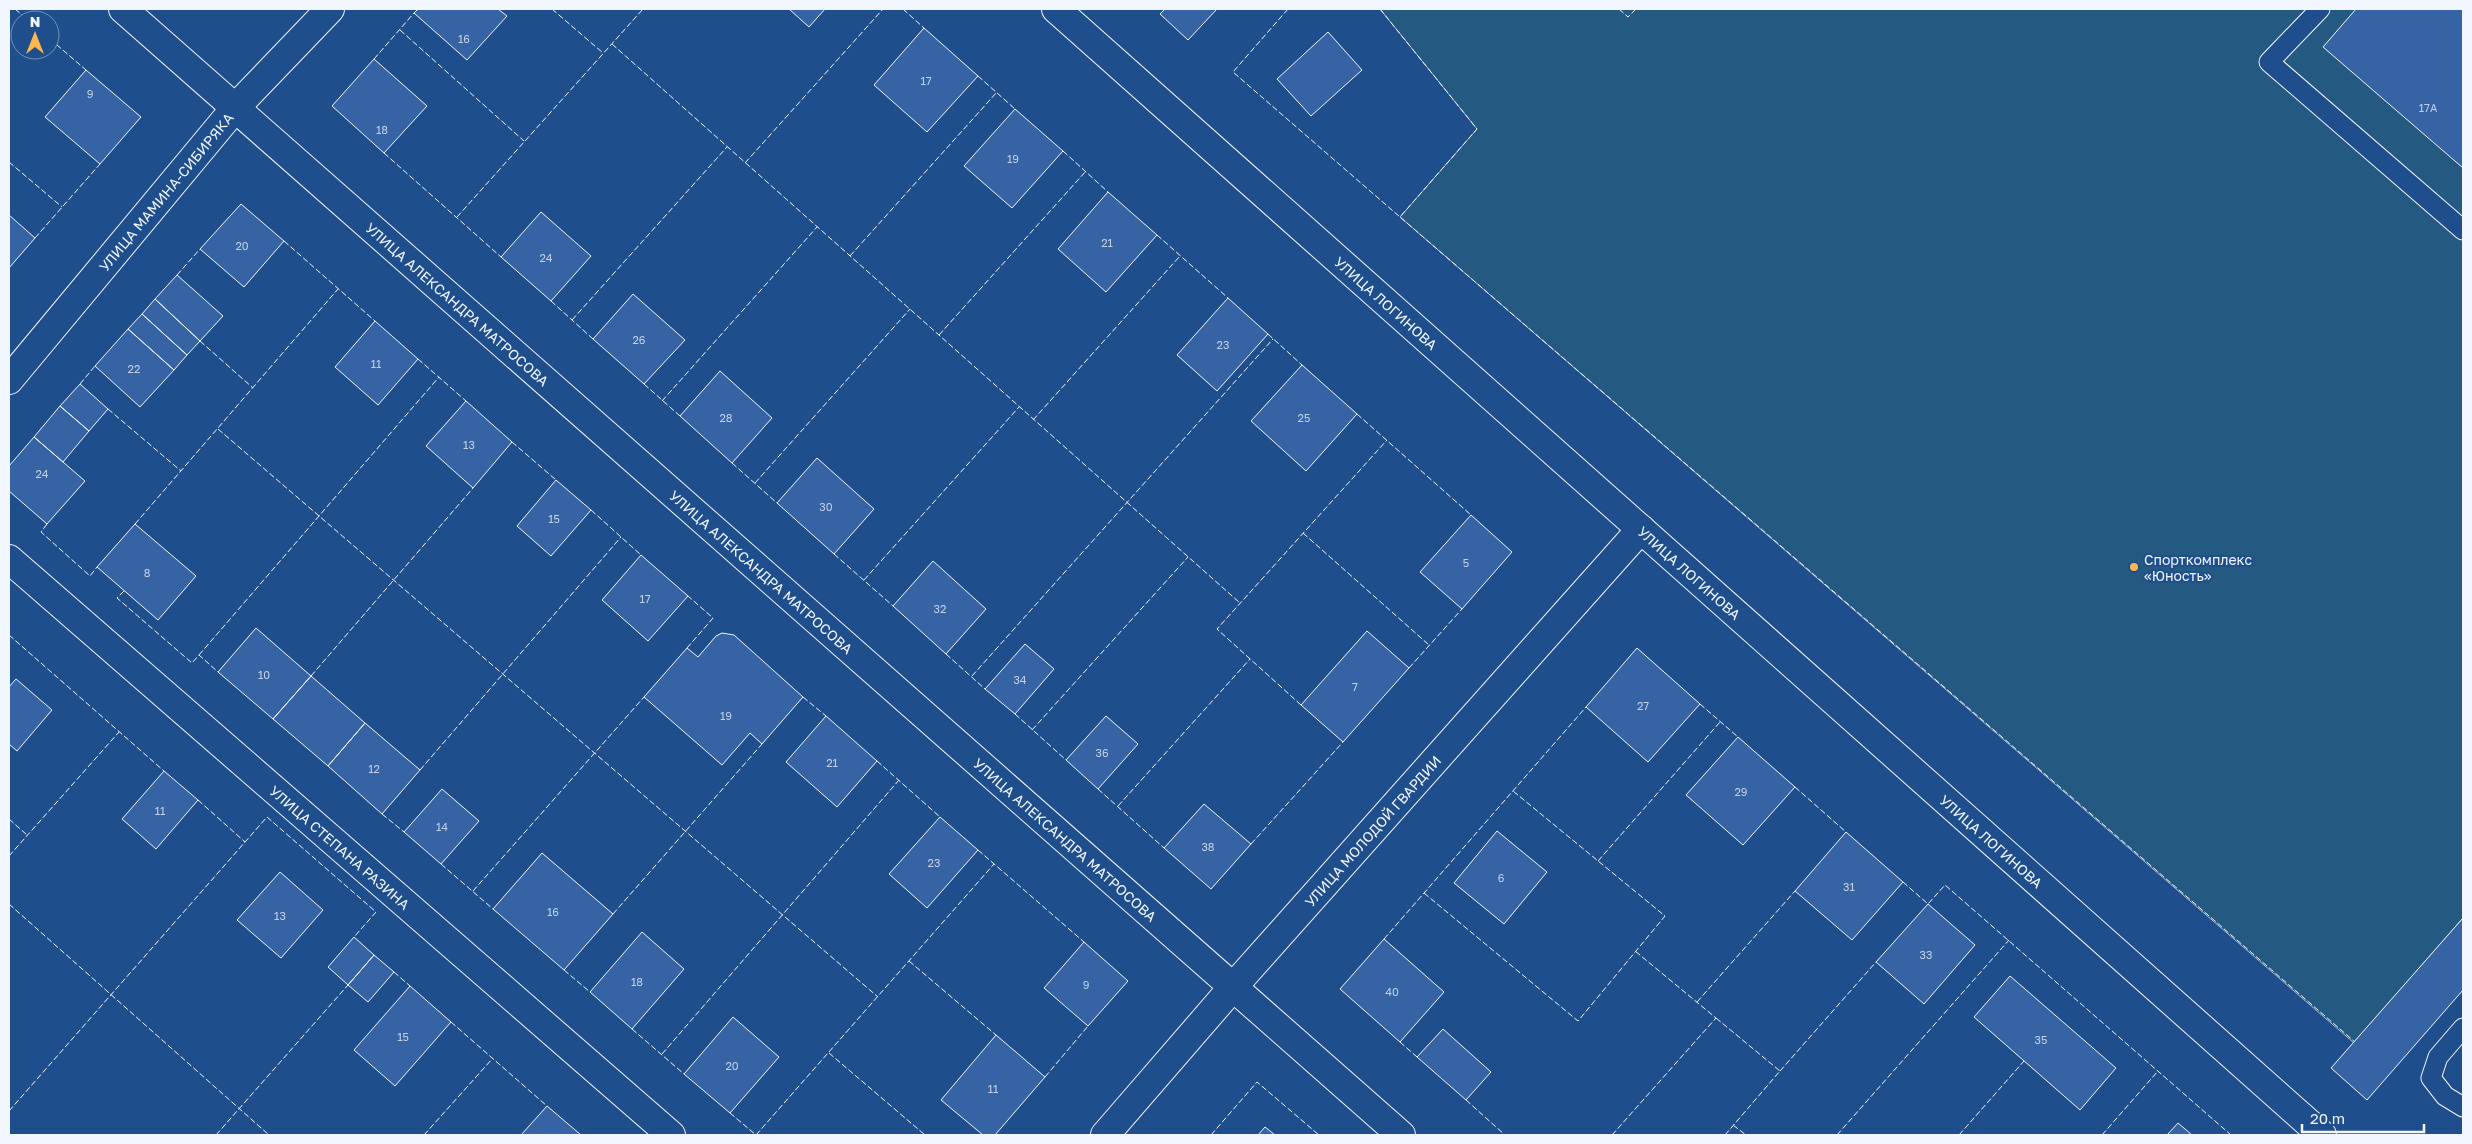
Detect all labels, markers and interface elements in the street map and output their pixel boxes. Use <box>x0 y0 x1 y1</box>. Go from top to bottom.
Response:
north arrow <box>10 10 60 60</box>
text: N <box>30 13 40 30</box>
house number: 16 <box>458 32 470 45</box>
house number: 17 <box>920 74 932 87</box>
house number: 9 <box>87 87 93 100</box>
house number: 17А <box>2419 101 2438 114</box>
street label: УЛИЦА МАМИНА-СИБИРЯКА <box>95 108 237 274</box>
house number: 18 <box>376 123 388 136</box>
house number: 19 <box>1007 152 1019 165</box>
street label: УЛИЦА АЛЕКСАНДРА МАТРОСОВА <box>363 219 553 389</box>
house number: 21 <box>1101 236 1113 249</box>
house number: 20 <box>235 239 249 252</box>
house number: 24 <box>539 251 553 264</box>
street label: УЛИЦА ЛОГИНОВА <box>1331 253 1442 353</box>
house number: 26 <box>632 333 646 346</box>
house number: 23 <box>1217 338 1229 351</box>
house number: 11 <box>371 357 381 370</box>
house number: 22 <box>128 362 140 375</box>
house number: 28 <box>719 411 733 424</box>
house number: 25 <box>1298 411 1310 424</box>
house number: 13 <box>463 438 475 451</box>
house number: 24 <box>35 467 49 480</box>
street label: УЛИЦА АЛЕКСАНДРА МАТРОСОВА <box>666 486 857 657</box>
house number: 30 <box>819 500 833 513</box>
house number: 15 <box>548 512 560 525</box>
street label: УЛИЦА ЛОГИНОВА <box>1635 522 1745 623</box>
place label: Спорткомплекс «Юность» <box>2144 551 2252 584</box>
house number: 5 <box>1463 556 1469 569</box>
marker: Спорткомплекс «Юность» <box>2128 561 2140 573</box>
house number: 8 <box>144 566 151 579</box>
house number: 17 <box>639 592 651 605</box>
house number: 32 <box>934 602 946 615</box>
house number: 10 <box>258 668 270 681</box>
house number: 34 <box>1013 673 1027 686</box>
house number: 7 <box>1352 680 1358 693</box>
house number: 27 <box>1637 699 1649 712</box>
house number: 19 <box>720 709 732 722</box>
house number: 36 <box>1095 746 1109 759</box>
street label: УЛИЦА МОЛОДОЙ ГВАРДИИ <box>1301 752 1444 910</box>
street label: УЛИЦА АЛЕКСАНДРА МАТРОСОВА <box>970 754 1161 925</box>
house number: 21 <box>826 756 838 769</box>
house number: 12 <box>368 762 380 775</box>
street label: УЛИЦА СТЕПАНА РАЗИНА <box>267 782 414 913</box>
house number: 29 <box>1734 785 1748 798</box>
street label: УЛИЦА ЛОГИНОВА <box>1937 791 2047 892</box>
house number: 11 <box>155 804 165 817</box>
house number: 14 <box>436 820 448 833</box>
house number: 38 <box>1201 840 1215 853</box>
house number: 23 <box>928 856 940 869</box>
house number: 6 <box>1498 871 1505 884</box>
house number: 31 <box>1843 880 1855 893</box>
house number: 16 <box>547 905 559 918</box>
house number: 13 <box>274 909 286 922</box>
house number: 33 <box>1920 948 1932 961</box>
house number: 18 <box>631 975 643 988</box>
house number: 9 <box>1083 978 1089 991</box>
house number: 40 <box>1385 985 1399 998</box>
house number: 15 <box>397 1030 409 1043</box>
house number: 35 <box>2035 1033 2047 1046</box>
house number: 20 <box>725 1059 739 1072</box>
house number: 11 <box>988 1082 998 1095</box>
scale bar <box>2302 1102 2424 1134</box>
text: 20 m <box>2310 1109 2345 1127</box>

